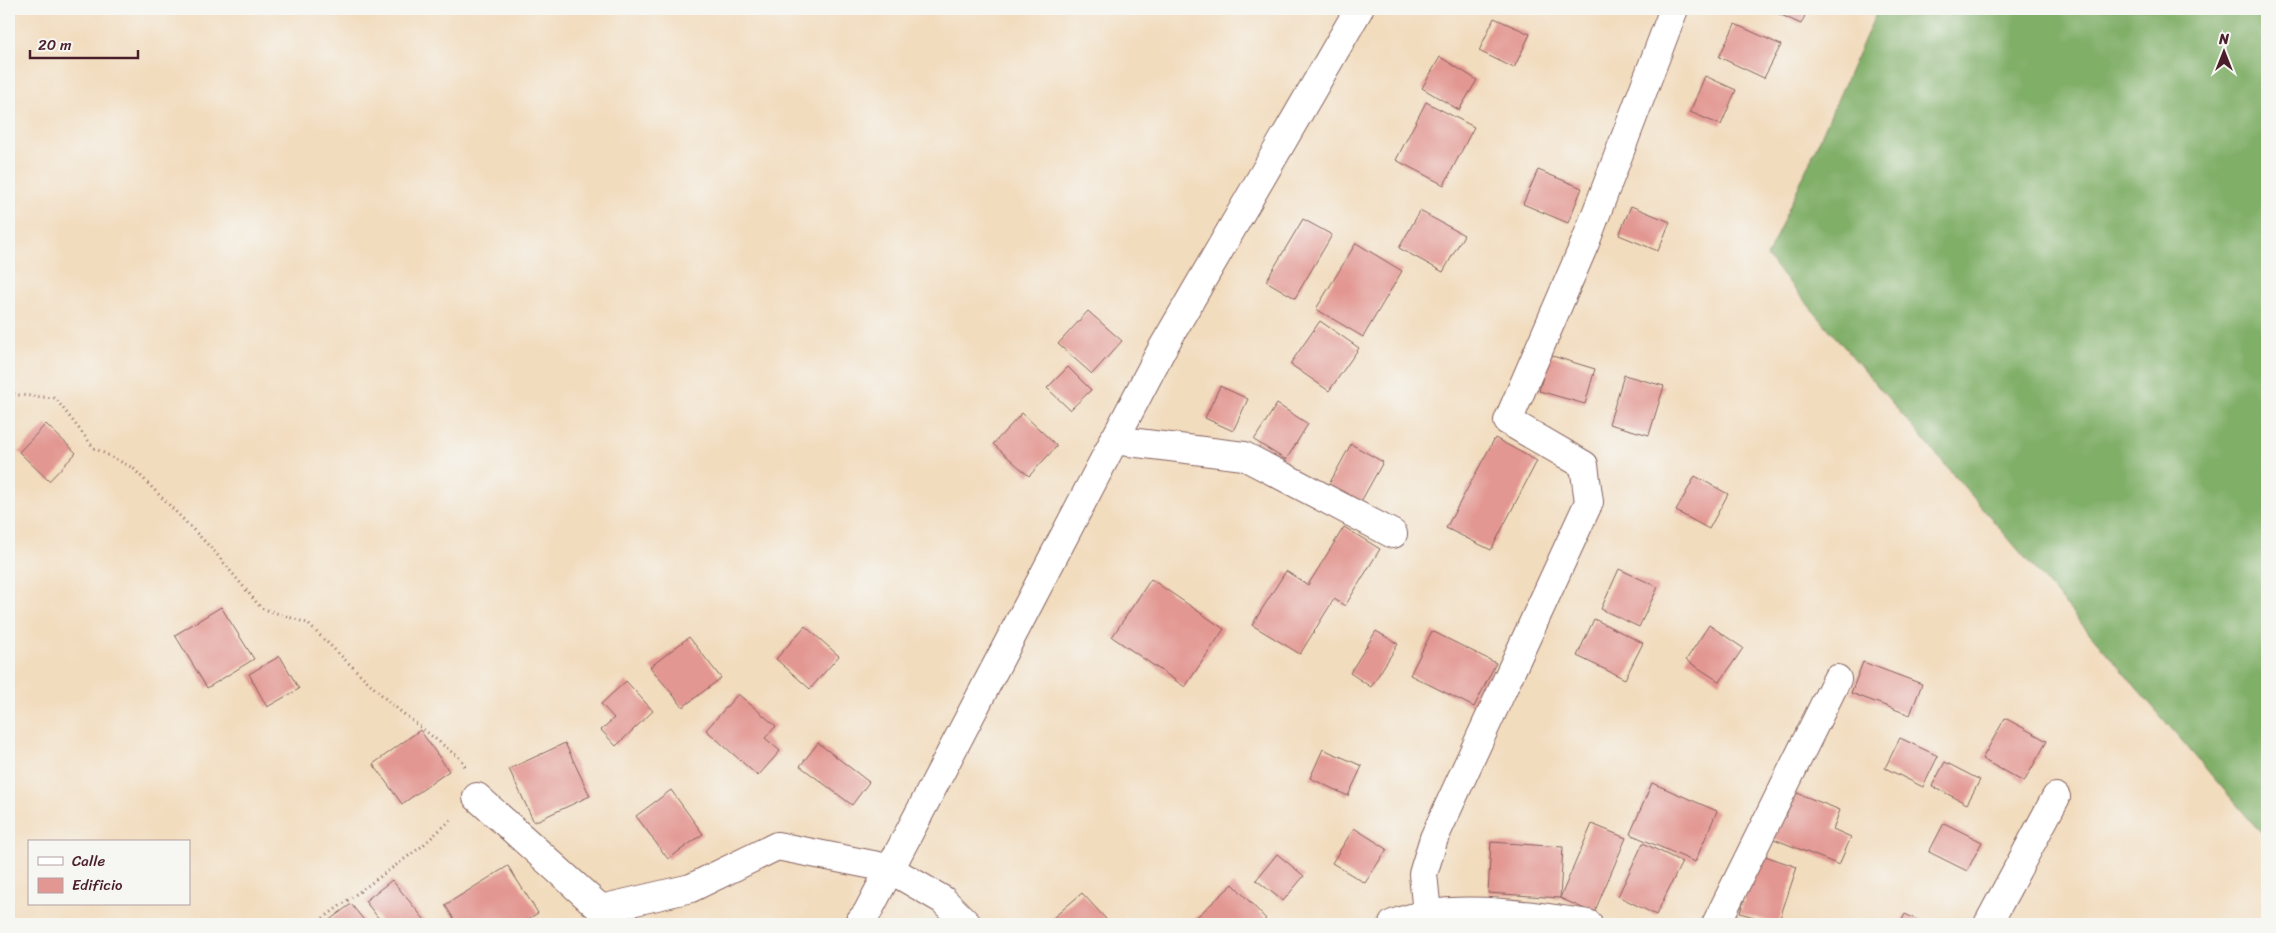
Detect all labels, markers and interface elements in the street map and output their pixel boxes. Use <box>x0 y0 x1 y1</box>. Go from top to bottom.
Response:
text: N <box>2218 27 2229 52</box>
scale bar <box>30 28 138 60</box>
north arrow <box>2198 28 2248 78</box>
text: 20 m <box>38 32 72 58</box>
legend <box>28 840 190 906</box>
text: Calle <box>72 848 105 874</box>
text: Edificio <box>72 872 123 898</box>

